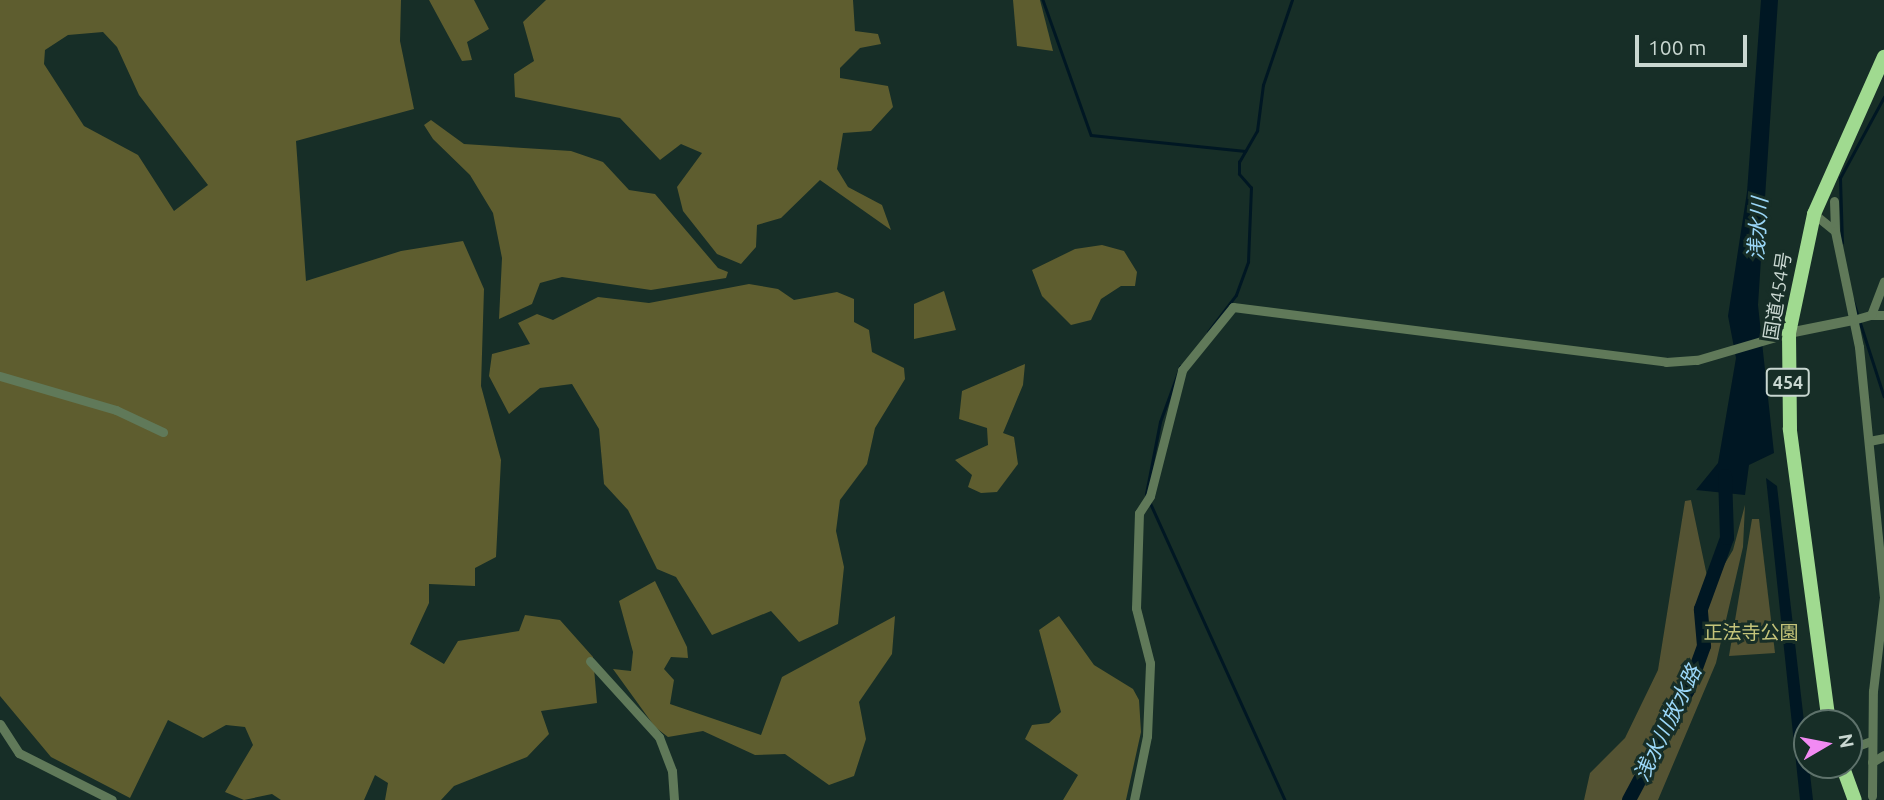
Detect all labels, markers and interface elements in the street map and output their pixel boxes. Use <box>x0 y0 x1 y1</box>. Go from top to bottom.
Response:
scale bar <box>1639 21 1751 65</box>
text: 100 m <box>1648 35 1706 59</box>
water label: 浅水川 <box>1742 197 1772 261</box>
street label: 国道454号 <box>1760 250 1796 342</box>
road number: 454 <box>1765 368 1811 396</box>
park label: 正法寺公園 <box>1704 622 1798 644</box>
water label: 浅水川放水路 <box>1628 661 1706 785</box>
north arrow <box>1793 709 1863 779</box>
text: N <box>1835 732 1859 750</box>

